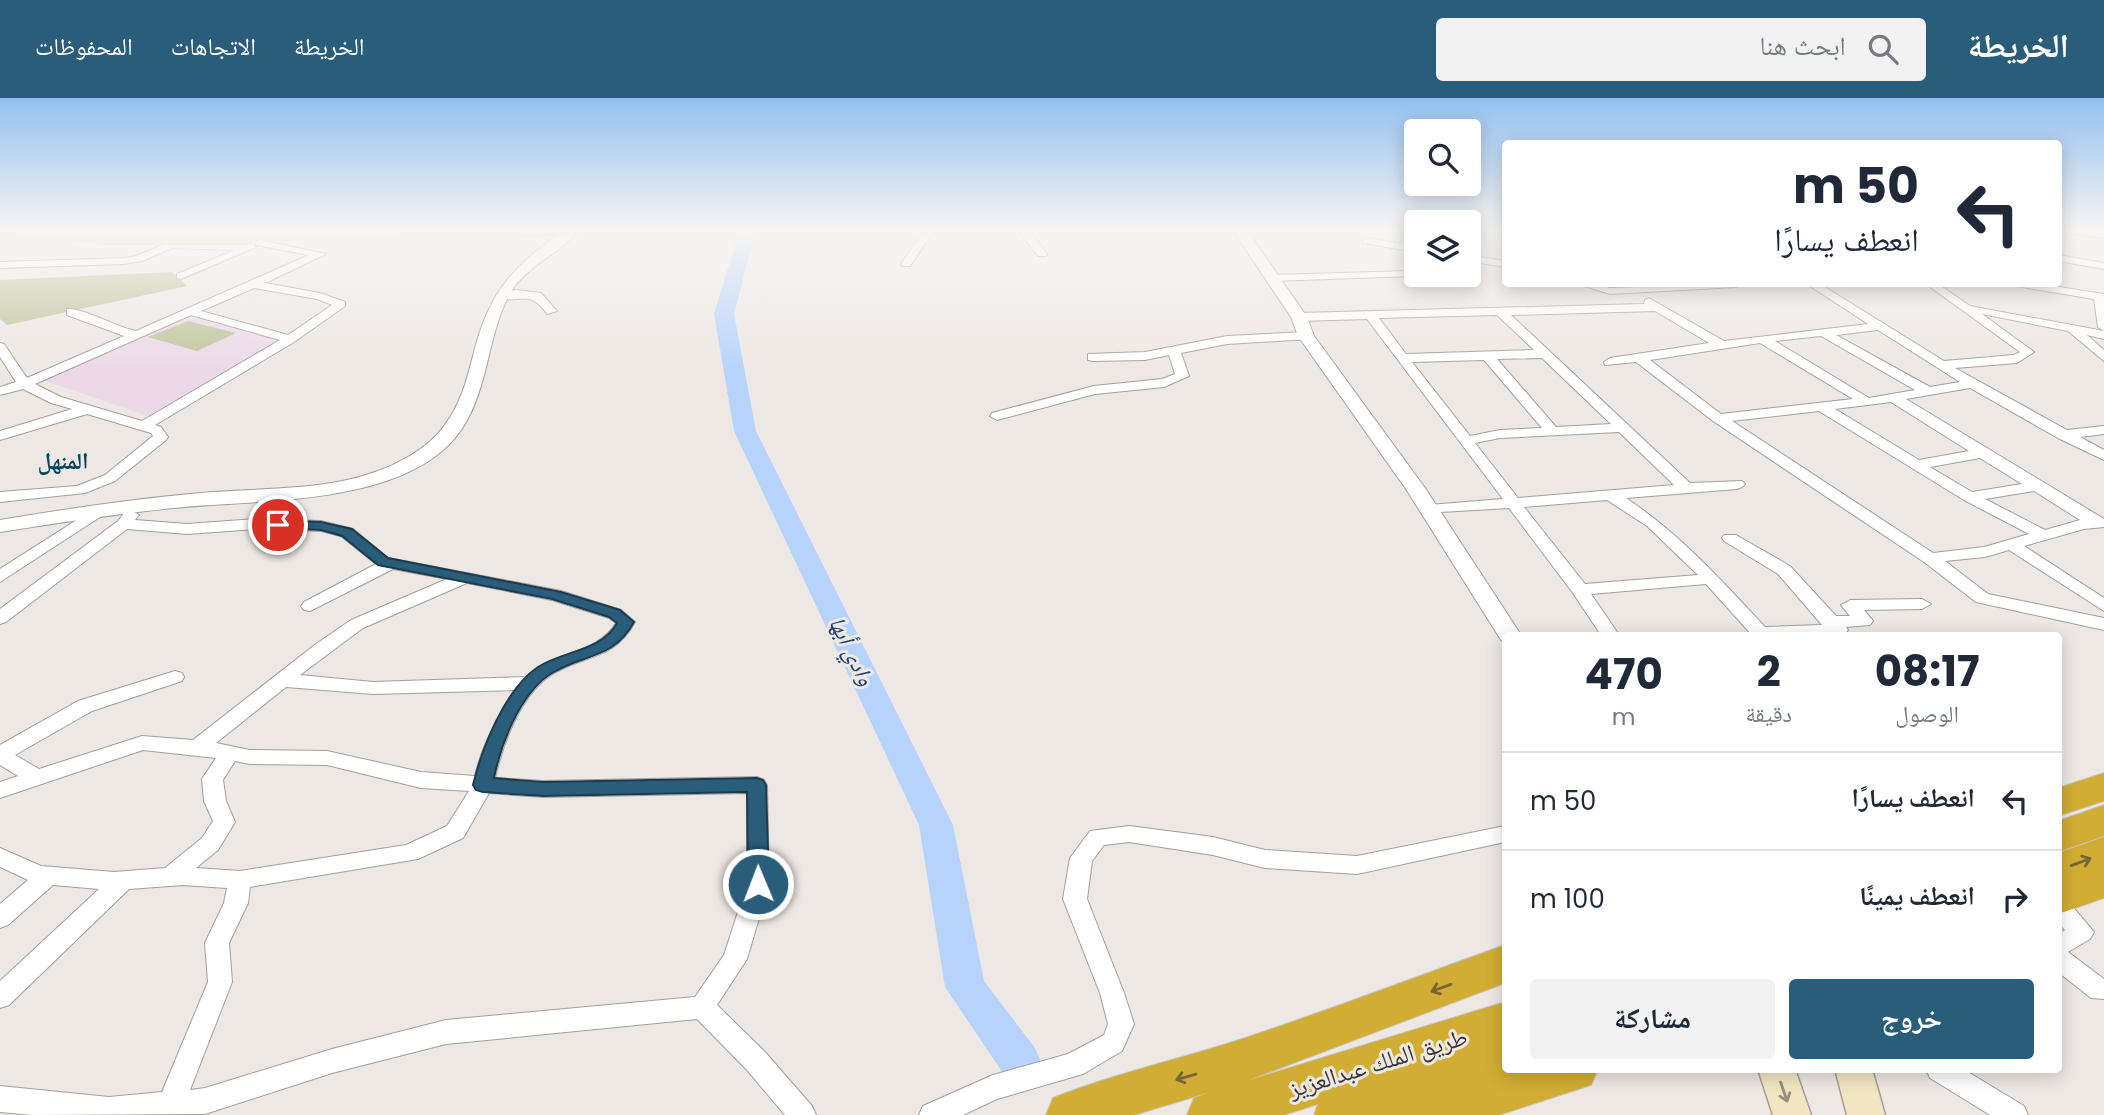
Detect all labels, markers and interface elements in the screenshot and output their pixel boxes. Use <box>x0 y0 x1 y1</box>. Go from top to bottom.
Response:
search box <box>1436 18 1926 81</box>
text: الخريطة <box>1968 22 2069 69</box>
text: ابحث هنا <box>1760 28 1846 64</box>
text: المحفوظات <box>35 30 133 63</box>
text: الاتجاهات <box>171 30 256 63</box>
text: الخريطة <box>294 30 365 63</box>
icon: search <box>1864 30 1902 68</box>
map controls <box>1404 119 1481 287</box>
button: search <box>1404 119 1481 196</box>
text: 50 m <box>1793 152 1919 220</box>
icon: left <box>1943 168 2034 259</box>
button: layers <box>1404 210 1481 287</box>
text: انعطف يسارًا <box>1774 217 1919 262</box>
district label: المنهل <box>37 445 89 477</box>
pin <box>248 495 308 555</box>
icon: arrive <box>259 506 297 544</box>
water label: وادي أبها <box>819 611 883 692</box>
text: 2 <box>1757 642 1781 701</box>
text: 08:17 <box>1875 642 1979 701</box>
text: 470 <box>1585 645 1663 704</box>
text: دقيقة <box>1745 698 1792 730</box>
text: الوصول <box>1895 698 1959 730</box>
text: m <box>1612 701 1636 733</box>
text: انعطف يسارًا <box>1852 780 1975 816</box>
icon: left <box>1996 782 2034 820</box>
text: 50 m <box>1530 783 1596 819</box>
position arrow <box>721 847 795 921</box>
one-way arrow <box>2070 855 2091 867</box>
text: انعطف يمينًا <box>1859 878 1975 914</box>
icon: right <box>1996 880 2034 918</box>
text: 100 m <box>1530 881 1605 917</box>
button: مشاركة <box>1530 979 1775 1059</box>
button: خروج <box>1789 979 2034 1059</box>
one-way arrow <box>1430 982 1452 995</box>
street label: طريق الملك عبدالعزيز <box>1284 1020 1471 1106</box>
one-way arrow <box>1175 1072 1197 1085</box>
one-way arrow <box>1779 1081 1791 1103</box>

